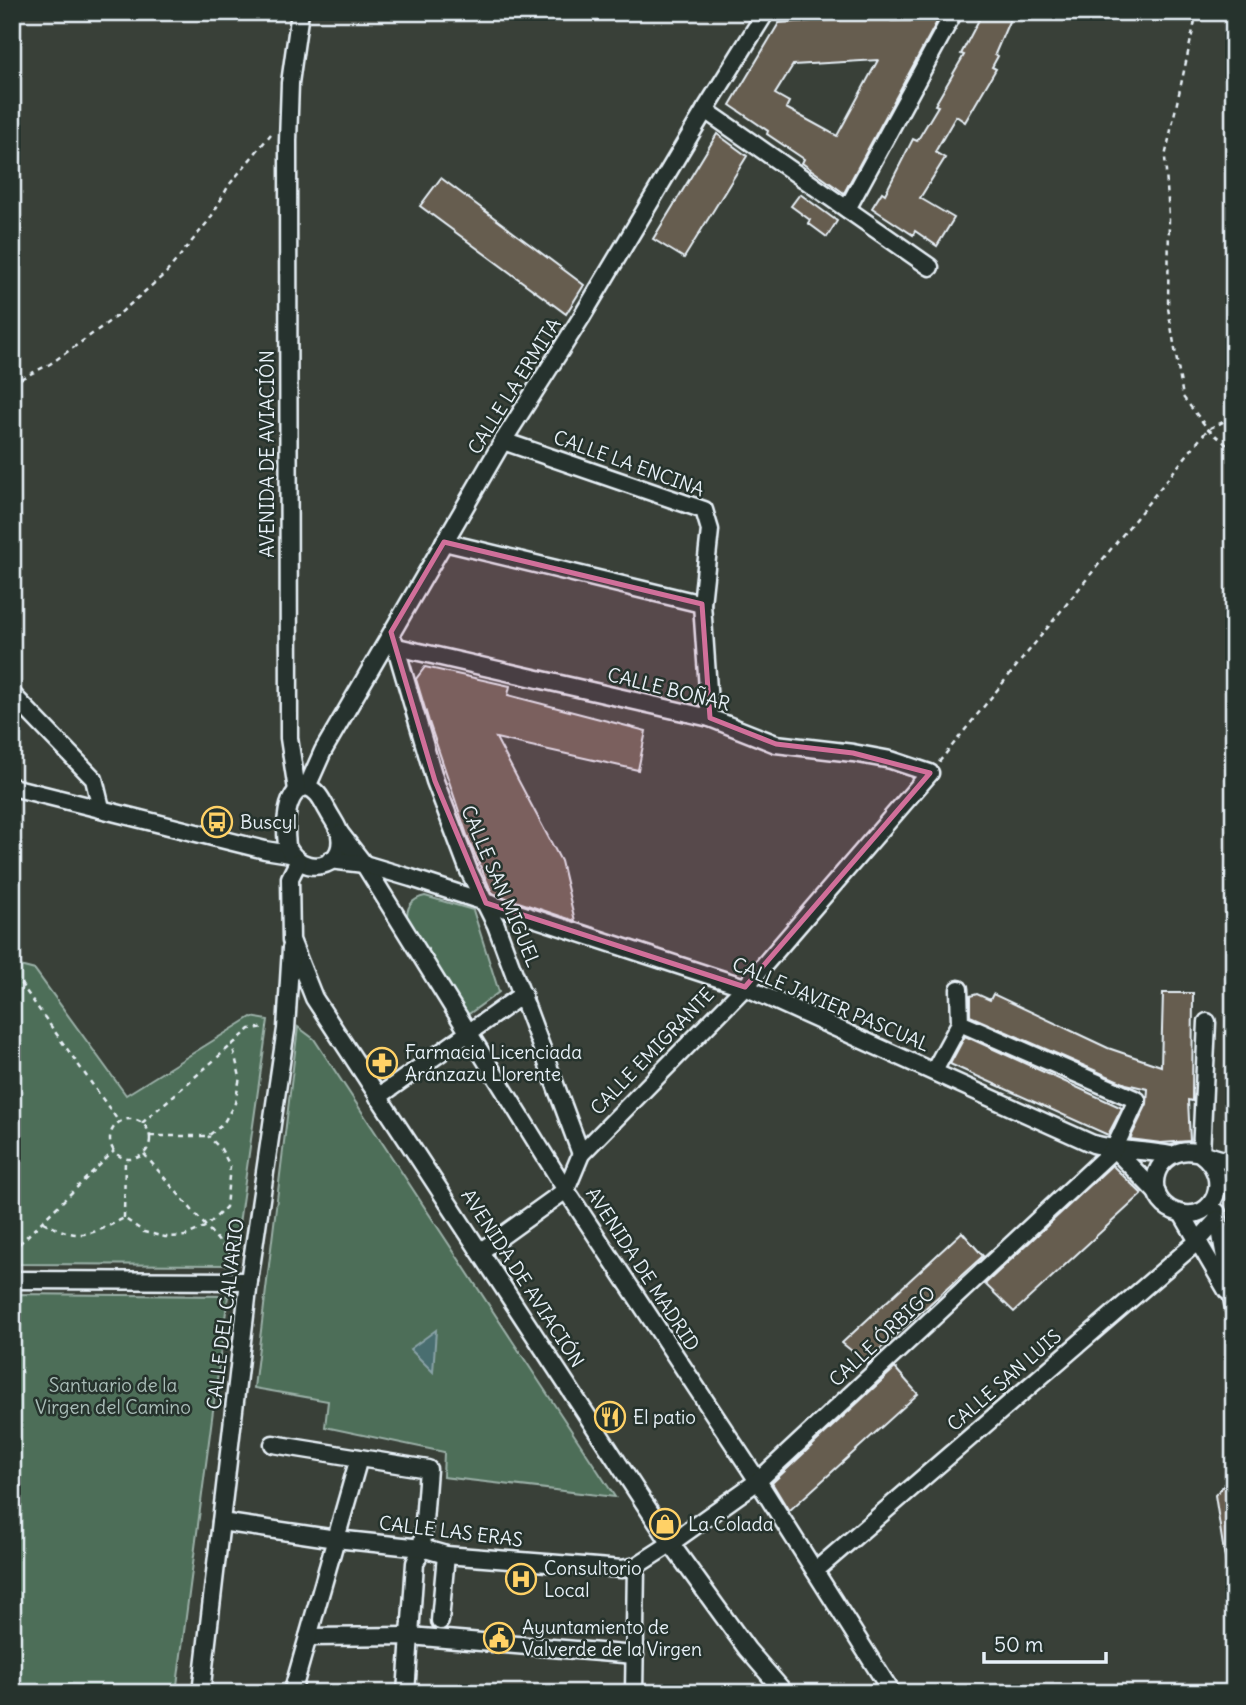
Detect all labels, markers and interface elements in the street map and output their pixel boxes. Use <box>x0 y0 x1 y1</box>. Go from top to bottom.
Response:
street label: CALLE LA ERMITA <box>462 313 566 459</box>
street label: AVENIDA DE AVIACIÓN <box>255 350 279 558</box>
street label: CALLE LA ENCINA <box>550 425 708 501</box>
street label: CALLE BOÑAR <box>605 662 733 716</box>
street label: CALLE SAN MIGUEL <box>456 802 546 970</box>
bus stop icon: Buscyl <box>200 805 234 839</box>
place label: Buscyl <box>240 810 297 834</box>
street label: CALLE JAVIER PASCUAL <box>729 952 933 1056</box>
street label: CALLE EMIGRANTE <box>585 982 719 1120</box>
place label: Farmacia Licenciada Aránzazu Llorente <box>405 1040 582 1086</box>
pharmacy icon: Farmacia Licenciada Aránzazu Llorente <box>365 1046 399 1080</box>
street label: AVENIDA DE MADRID <box>581 1183 705 1355</box>
street label: AVENIDA DE AVIACIÓN <box>456 1184 590 1372</box>
street label: CALLE DEL CALVARIO <box>201 1217 249 1411</box>
street label: CALLE ÓRBIGO <box>824 1281 940 1391</box>
street label: CALLE SAN LUIS <box>942 1324 1066 1436</box>
park label: Santuario de la Virgen del Camino <box>35 1373 191 1419</box>
restaurant icon: El patio <box>593 1400 627 1434</box>
place label: El patio <box>633 1405 696 1429</box>
shop icon: La Colada <box>648 1507 682 1541</box>
street label: CALLE LAS ERAS <box>378 1510 524 1552</box>
place label: La Colada <box>688 1512 774 1536</box>
place label: Consultorio Local <box>544 1556 642 1602</box>
hospital icon: Consultorio Local <box>504 1562 538 1596</box>
place label: Ayuntamiento de Valverde de la Virgen <box>522 1615 702 1661</box>
public building icon: Ayuntamiento de Valverde de la Virgen <box>482 1621 516 1655</box>
scale bar <box>984 1621 1106 1665</box>
text: 50 m <box>994 1631 1043 1658</box>

